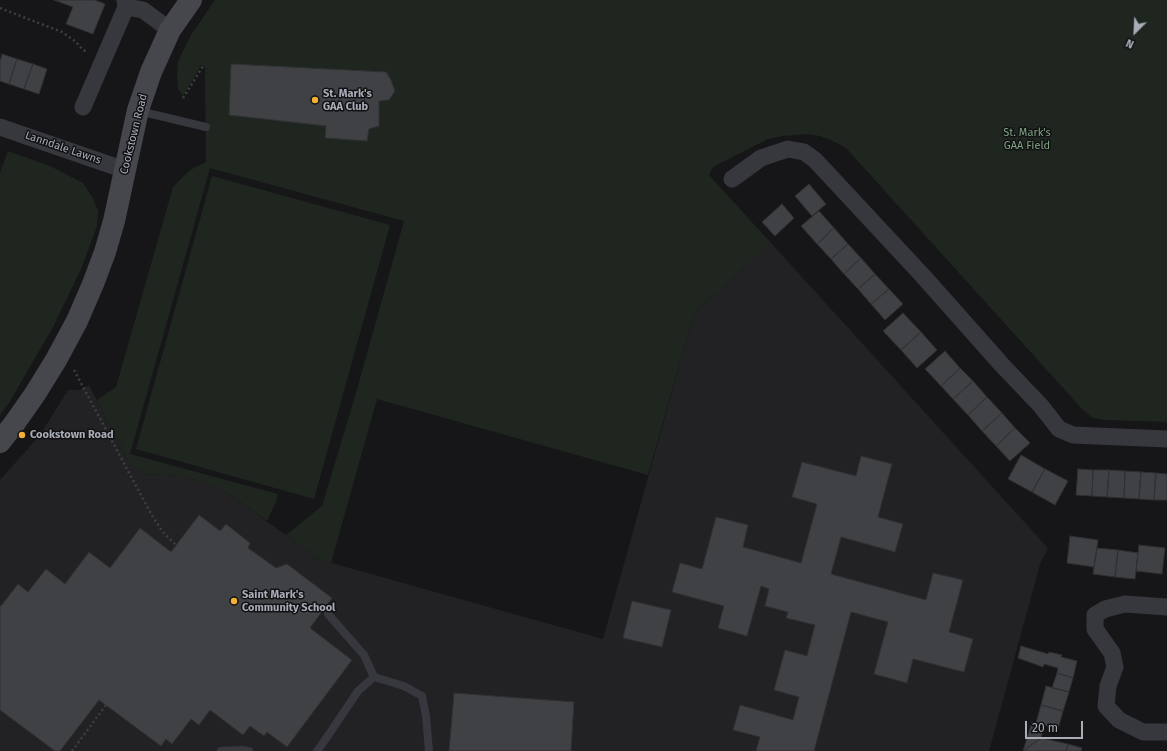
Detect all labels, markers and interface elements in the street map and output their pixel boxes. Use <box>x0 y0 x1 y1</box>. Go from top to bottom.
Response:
north arrow <box>1115 12 1155 52</box>
text: N <box>1124 36 1136 51</box>
place label: St. Mark's GAA Club <box>323 87 372 113</box>
street label: Cookstown Road <box>118 92 150 176</box>
marker: St. Mark's GAA Club <box>310 95 320 105</box>
park label: St. Mark's GAA Field <box>1003 126 1051 152</box>
street label: Lanndale Lawns <box>23 129 103 167</box>
place label: Cookstown Road <box>30 428 114 442</box>
marker: Cookstown Road <box>17 430 27 440</box>
place label: Saint Mark's Community School <box>242 588 335 614</box>
marker: Saint Mark's Community School <box>229 596 239 606</box>
scale bar <box>1027 713 1085 739</box>
text: 20 m <box>1032 721 1058 735</box>

